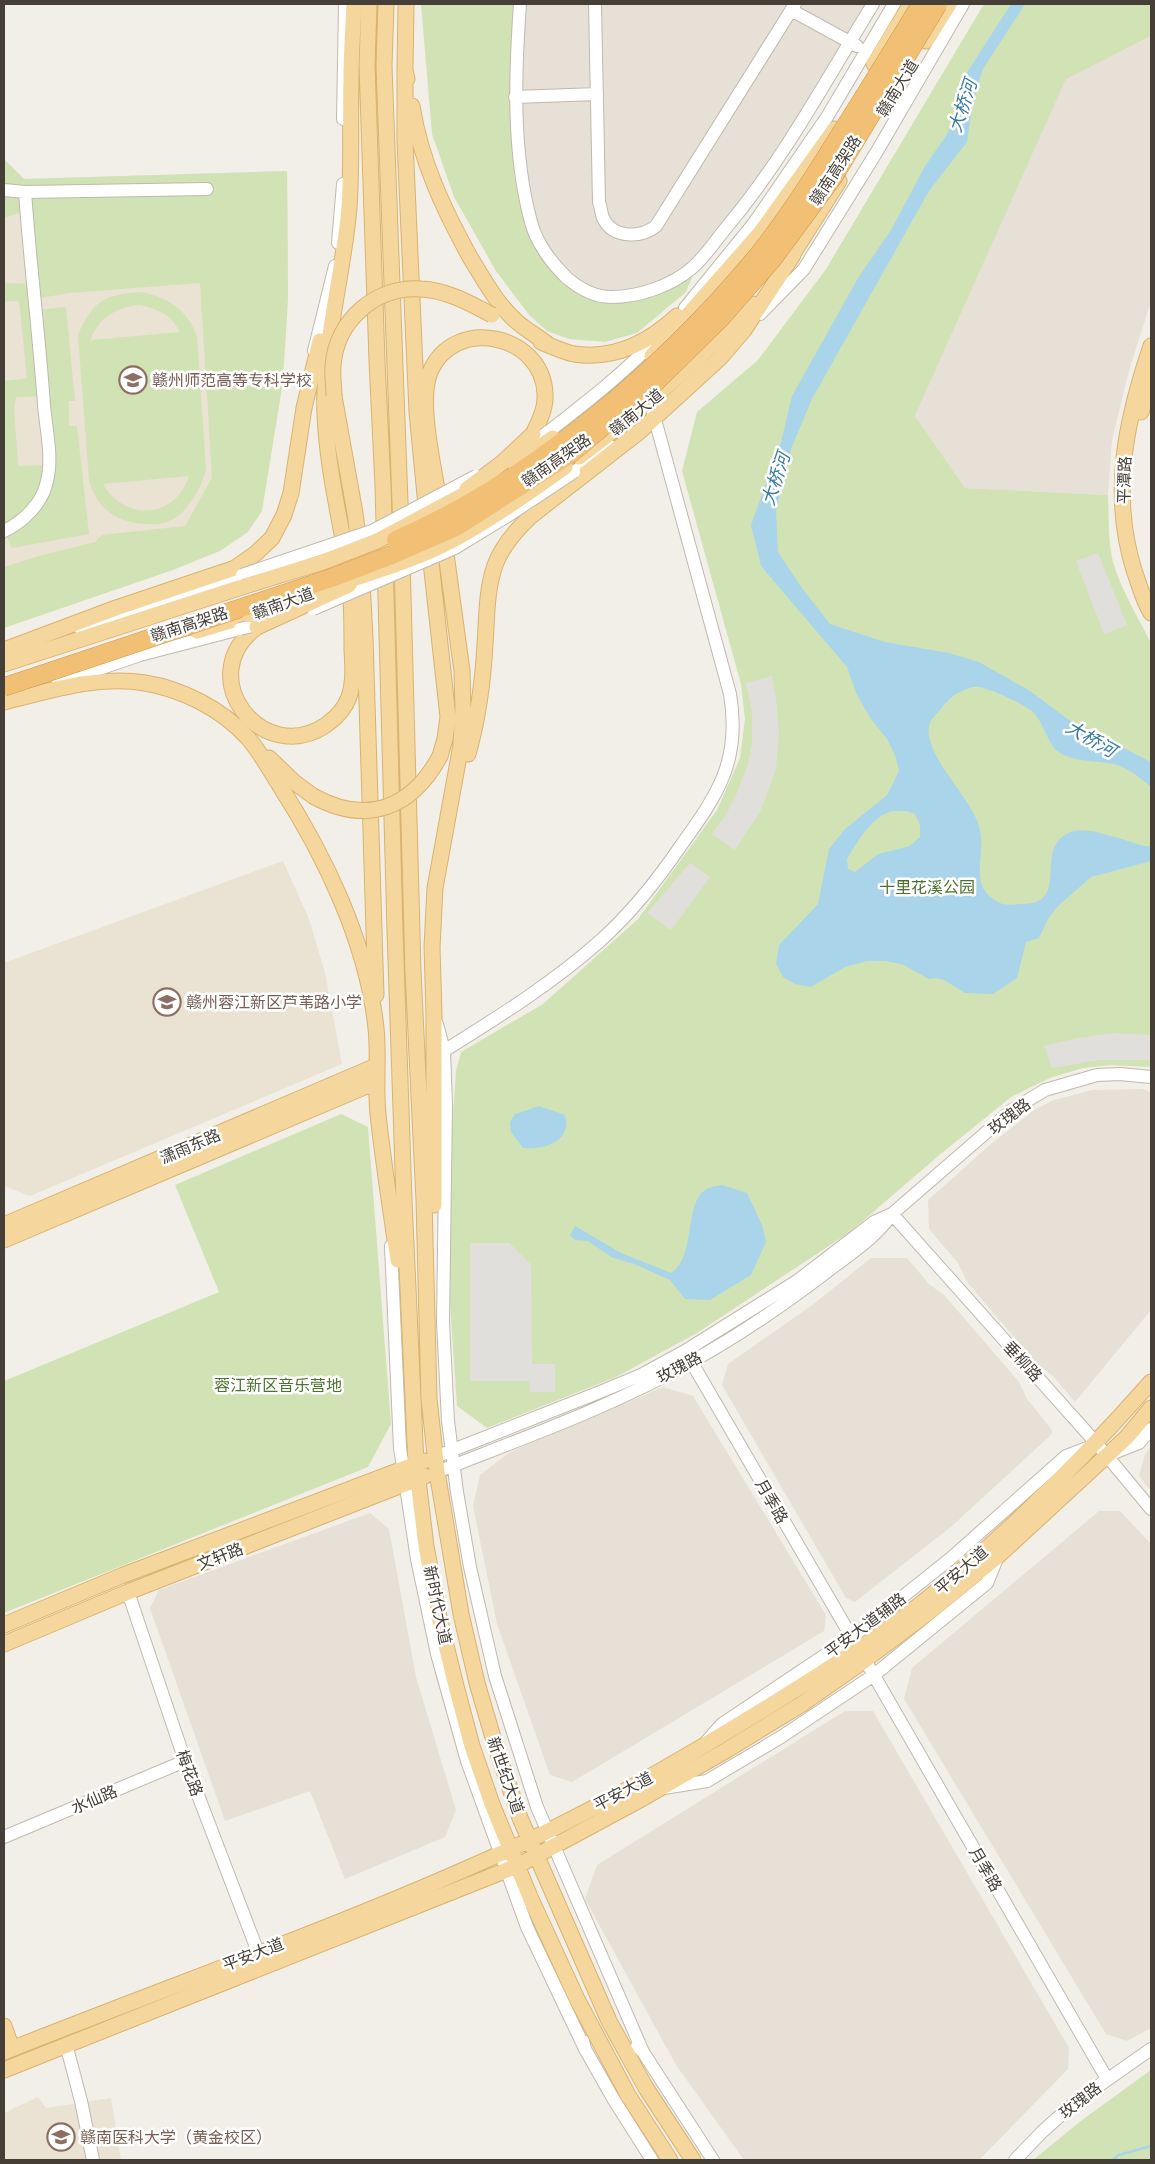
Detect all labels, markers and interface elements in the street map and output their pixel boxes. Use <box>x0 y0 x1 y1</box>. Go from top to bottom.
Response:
street label: 赣南大道 <box>872 56 924 122</box>
water label: 大桥河 <box>943 74 984 135</box>
street label: 赣南高架路 <box>805 131 867 210</box>
school or university icon: 赣州师范高等专科学校 <box>118 365 148 395</box>
place label: 赣州师范高等专科学校 <box>152 370 312 392</box>
street label: 赣南大道 <box>605 384 668 441</box>
street label: 赣南高架路 <box>517 429 596 493</box>
water label: 大桥河 <box>756 447 797 508</box>
street label: 平潭路 <box>1113 456 1137 504</box>
street label: 赣南大道 <box>250 583 317 625</box>
street label: 赣南高架路 <box>148 602 231 648</box>
water label: 大桥河 <box>1062 715 1123 764</box>
park label: 十里花溪公园 <box>879 877 975 899</box>
school or university icon: 赣州蓉江新区芦苇路小学 <box>152 987 182 1017</box>
place label: 赣州蓉江新区芦苇路小学 <box>186 992 362 1014</box>
street label: 玫瑰路 <box>984 1094 1035 1140</box>
street label: 潇雨东路 <box>157 1124 224 1170</box>
street label: 垂柳路 <box>998 1336 1046 1387</box>
street label: 玫瑰路 <box>653 1347 706 1389</box>
park label: 蓉江新区音乐营地 <box>214 1375 342 1397</box>
street label: 月季路 <box>750 1475 793 1528</box>
street label: 文轩路 <box>194 1538 247 1576</box>
street label: 平安大道 <box>930 1541 993 1600</box>
street label: 新时代大道 <box>418 1564 456 1647</box>
street label: 平安大道辅路 <box>821 1588 911 1663</box>
street label: 新世纪大道 <box>482 1734 528 1817</box>
street label: 梅花路 <box>171 1747 208 1800</box>
street label: 平安大道 <box>590 1767 657 1817</box>
street label: 水仙路 <box>68 1780 121 1819</box>
street label: 月季路 <box>964 1843 1007 1896</box>
street label: 平安大道 <box>220 1933 287 1977</box>
street label: 玫瑰路 <box>1055 2077 1106 2124</box>
school or university icon: 赣南医科大学（黄金校区） <box>46 2122 76 2152</box>
place label: 赣南医科大学（黄金校区） <box>80 2127 272 2149</box>

